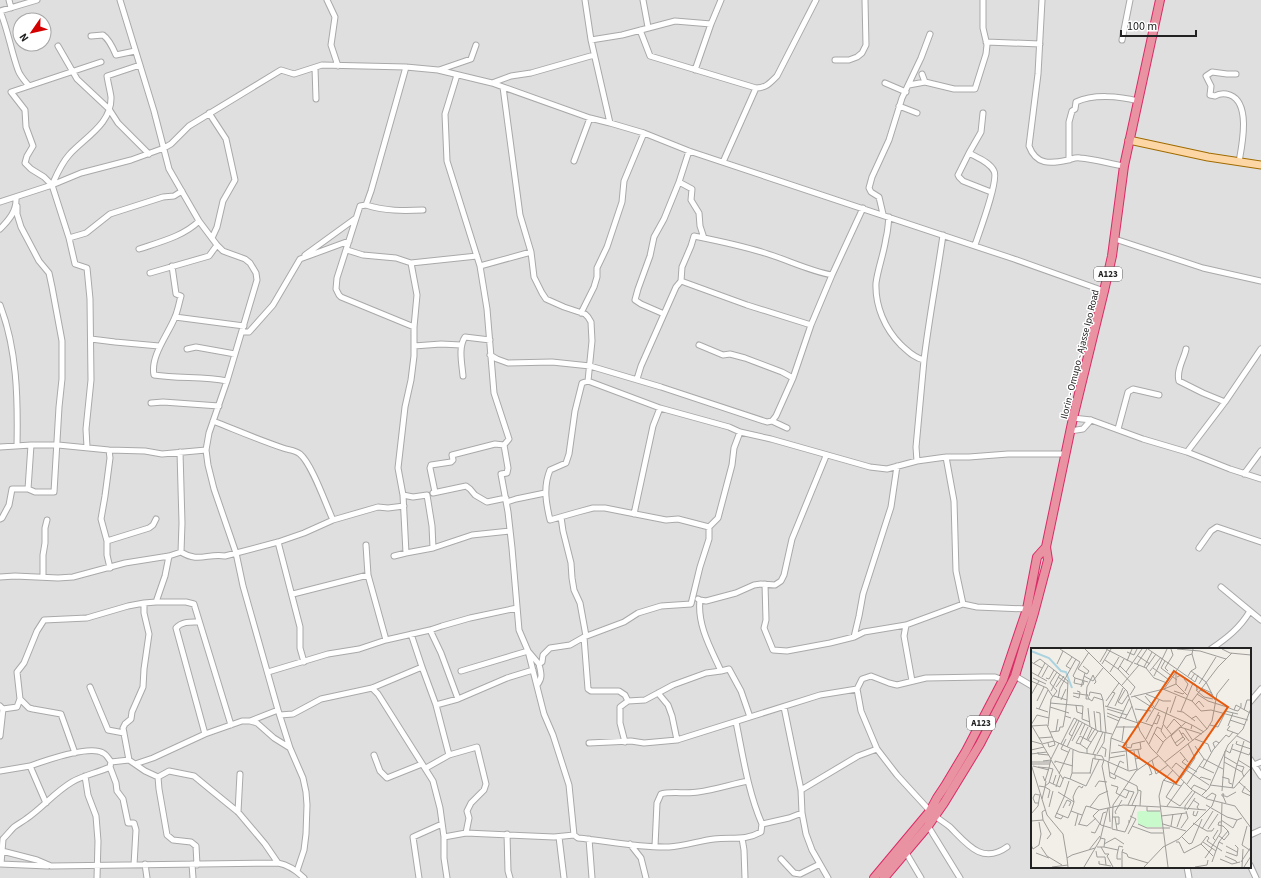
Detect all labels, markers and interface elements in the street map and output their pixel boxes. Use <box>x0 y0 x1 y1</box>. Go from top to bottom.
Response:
north arrow <box>12 12 52 52</box>
scale bar <box>1121 12 1196 38</box>
text: 100 m <box>1127 18 1157 35</box>
text: N <box>16 30 32 45</box>
road number: A123 <box>1094 267 1122 281</box>
street label: Ilorin - Omupo - Ajasse Ipo Road <box>1057 288 1103 420</box>
inset map <box>1031 648 1251 868</box>
road number: A123 <box>967 716 995 730</box>

